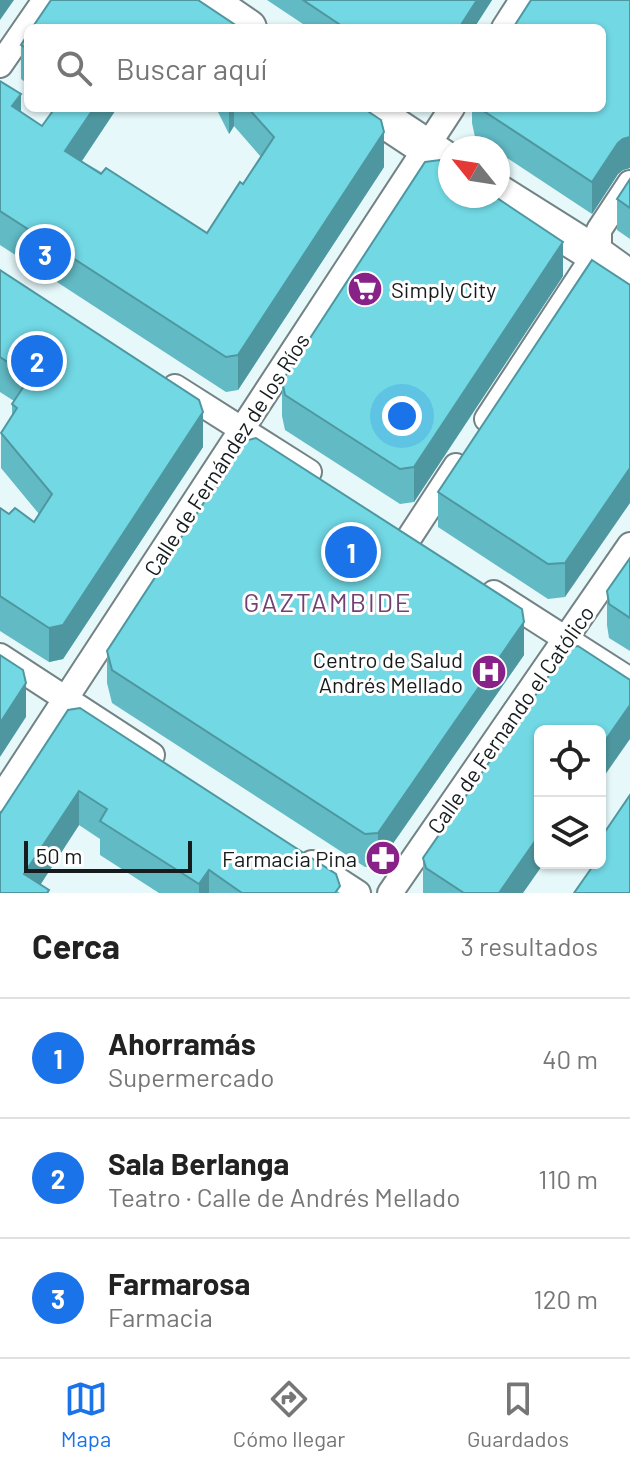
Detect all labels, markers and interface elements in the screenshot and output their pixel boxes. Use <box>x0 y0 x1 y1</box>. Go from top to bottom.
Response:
search box <box>24 24 606 112</box>
icon: search <box>52 46 96 90</box>
text: Buscar aquí <box>116 50 267 86</box>
north arrow <box>438 136 510 208</box>
pin: 3 <box>19 224 71 284</box>
supermarket icon: Simply City <box>346 270 384 308</box>
place label: Simply City <box>391 276 497 302</box>
street label: Calle de Fernández de los Ríos <box>138 328 314 580</box>
pin: 2 <box>11 331 63 391</box>
your location <box>382 396 422 436</box>
pin: 1 <box>325 522 377 582</box>
district label: GAZTAMBIDE <box>243 586 413 617</box>
street label: Calle de Fernando el Católico <box>421 600 599 838</box>
place label: Centro de Salud Andrés Mellado <box>313 646 463 697</box>
hospital icon: Centro de Salud Andrés Mellado <box>470 653 508 691</box>
map controls <box>534 725 606 869</box>
button: locate <box>534 725 606 797</box>
button: layers <box>534 797 606 869</box>
scale bar <box>24 837 192 873</box>
pharmacy icon: Farmacia Pina <box>364 839 402 877</box>
text: 50 m <box>36 842 82 868</box>
place label: Farmacia Pina <box>222 845 357 871</box>
text: Cerca <box>32 925 120 966</box>
text: 3 resultados <box>460 930 598 961</box>
text: Ahorramás <box>108 1025 256 1061</box>
text: 1 <box>53 1043 63 1074</box>
text: 40 m <box>542 1043 598 1074</box>
text: Supermercado <box>108 1061 274 1092</box>
text: Sala Berlanga <box>108 1145 289 1181</box>
text: 2 <box>51 1163 65 1194</box>
text: 110 m <box>538 1163 598 1194</box>
text: Teatro · Calle de Andrés Mellado <box>108 1181 460 1212</box>
text: Farmarosa <box>108 1265 250 1301</box>
text: 3 <box>51 1283 65 1314</box>
text: 120 m <box>534 1283 598 1314</box>
text: Farmacia <box>108 1301 213 1332</box>
tab: Mapa <box>61 1377 111 1451</box>
tab: Cómo llegar <box>233 1377 345 1451</box>
tab: Guardados <box>467 1377 569 1451</box>

